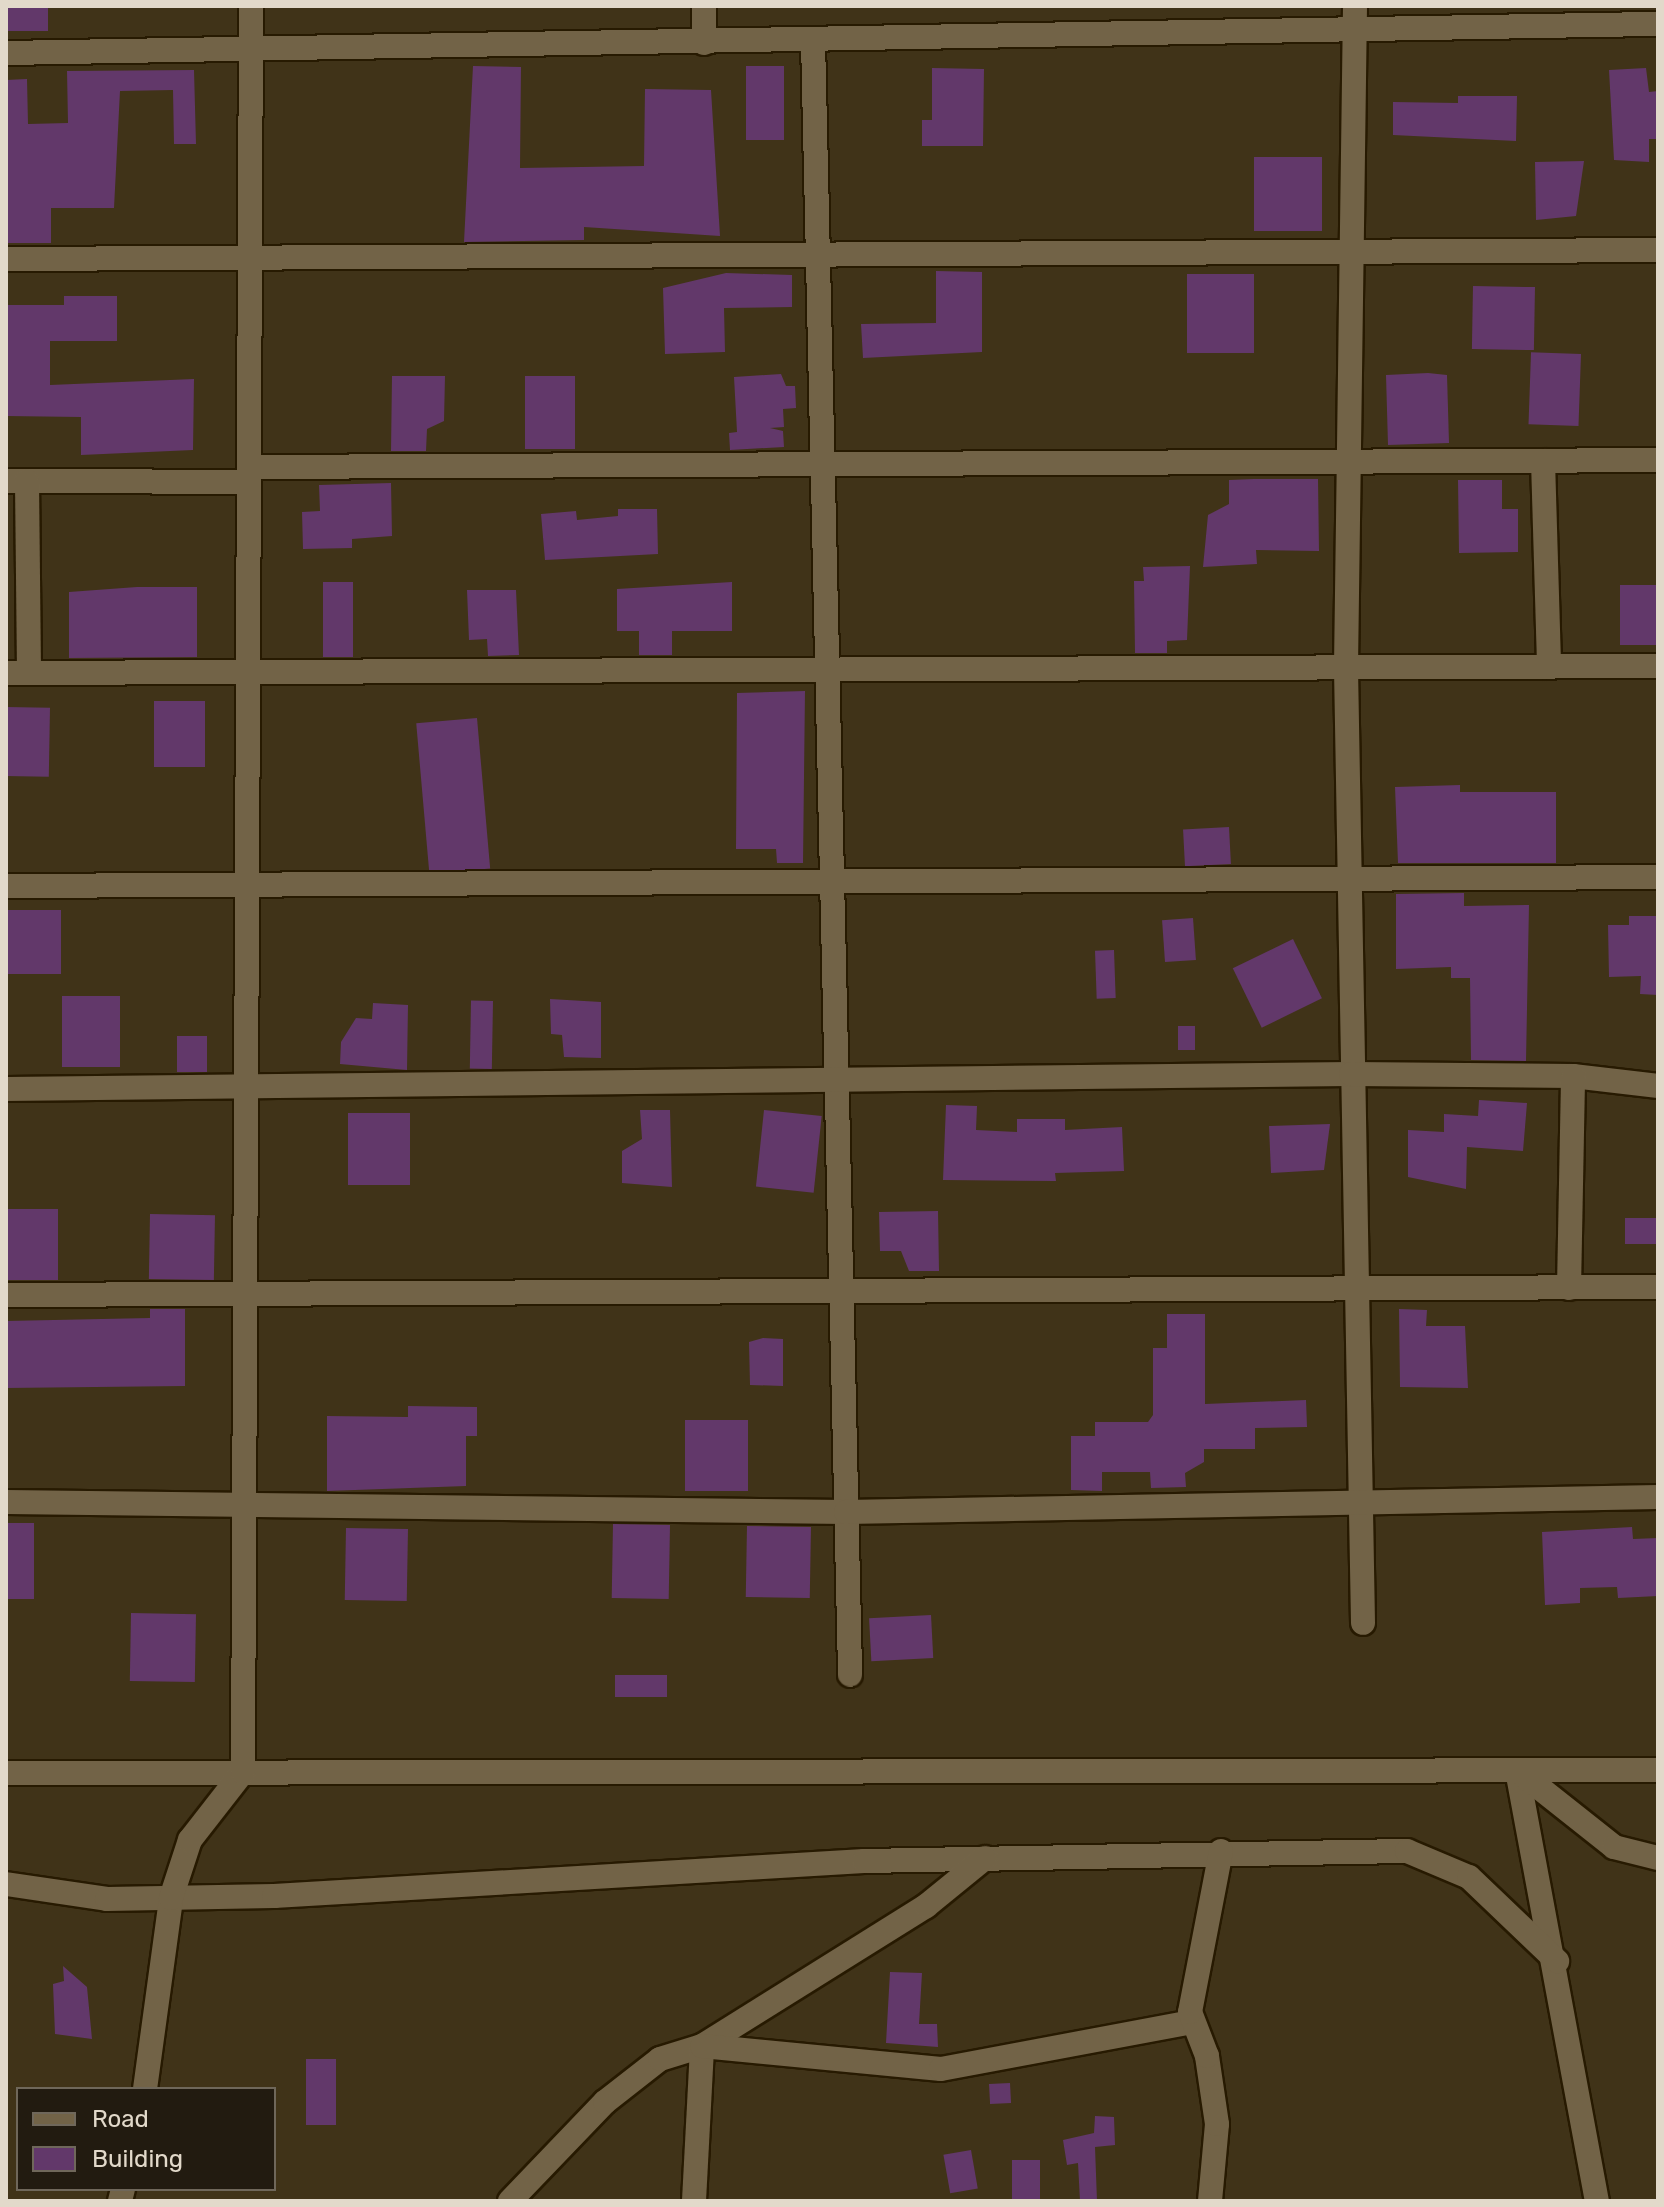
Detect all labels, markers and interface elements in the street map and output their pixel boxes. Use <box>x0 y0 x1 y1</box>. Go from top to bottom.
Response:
legend <box>16 2087 276 2191</box>
text: Road <box>92 2105 149 2133</box>
text: Building <box>92 2145 183 2173</box>

